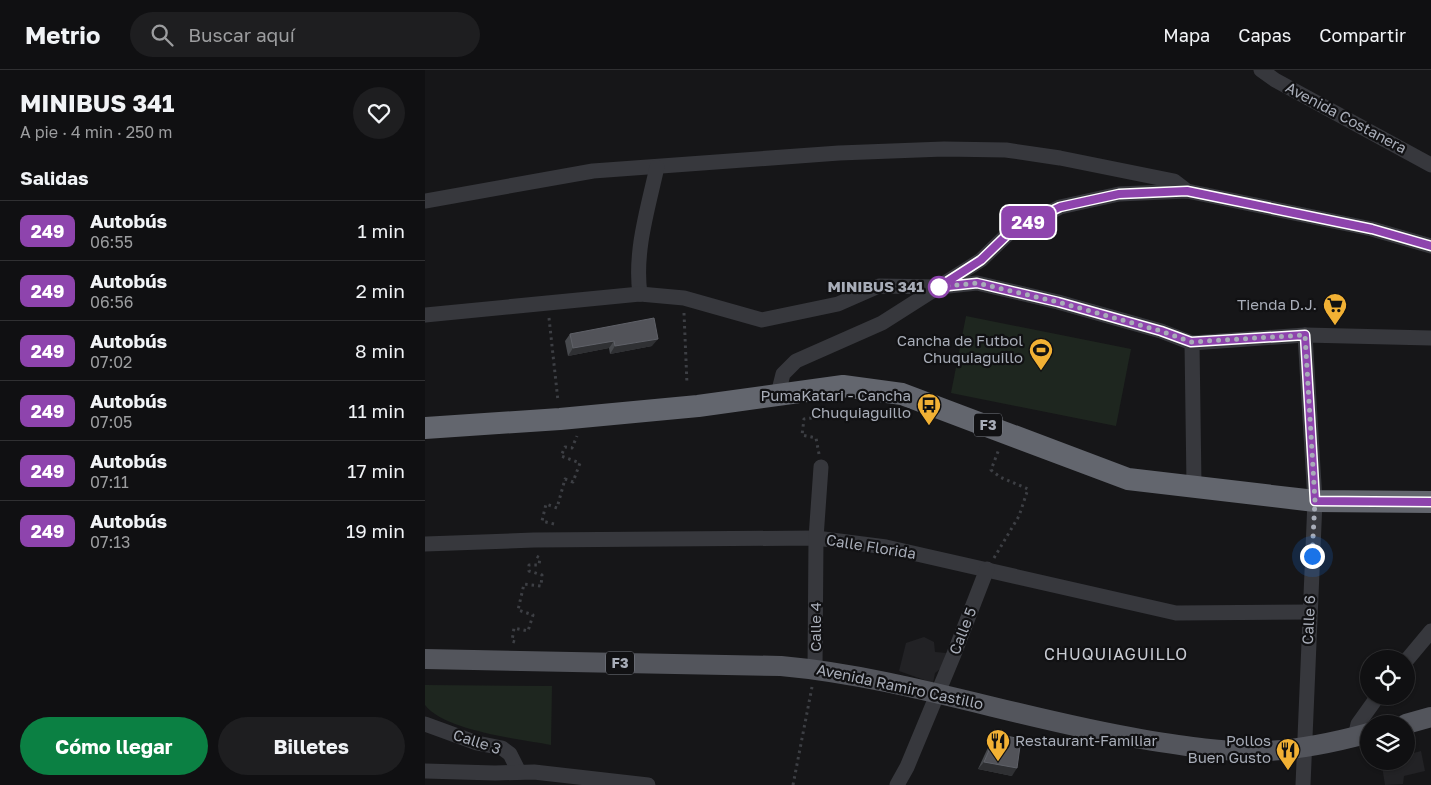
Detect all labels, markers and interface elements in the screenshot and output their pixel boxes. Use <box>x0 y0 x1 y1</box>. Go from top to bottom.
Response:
search box <box>130 12 480 57</box>
text: Metrio <box>25 20 100 49</box>
icon: search <box>148 21 176 49</box>
text: Buscar aquí <box>188 23 295 46</box>
text: Mapa <box>1163 24 1210 46</box>
text: Capas <box>1238 24 1291 46</box>
text: Compartir <box>1319 24 1406 46</box>
street label: Avenida Costanera <box>1283 78 1410 157</box>
button: heart <box>353 87 405 139</box>
text: MINIBUS 341 <box>20 88 174 117</box>
text: A pie · 4 min · 250 m <box>20 122 172 142</box>
text: Salidas <box>20 166 89 189</box>
line badge: 249 <box>999 206 1057 238</box>
text: Autobús <box>90 209 167 232</box>
text: 249 <box>1011 211 1045 233</box>
text: 1 min <box>357 219 405 242</box>
text: 249 <box>31 220 64 242</box>
text: 06:55 <box>90 232 133 252</box>
text: Autobús <box>90 269 167 292</box>
marker: MINIBUS 341 <box>928 276 950 298</box>
place label: MINIBUS 341 <box>827 277 924 295</box>
text: 2 min <box>356 279 405 302</box>
text: 249 <box>31 280 64 302</box>
text: 06:56 <box>90 292 133 312</box>
supermarket icon: Tienda D.J. <box>1322 292 1348 326</box>
place label: Tienda D.J. <box>1237 295 1317 313</box>
text: Autobús <box>90 329 167 352</box>
place label: Cancha de Futbol Chuquiaguillo <box>897 331 1023 366</box>
sports icon: Cancha de Futbol Chuquiaguillo <box>1028 337 1054 371</box>
text: 8 min <box>355 339 405 362</box>
text: 249 <box>31 340 64 362</box>
text: 07:02 <box>90 352 132 372</box>
place label: PumaKatari - Cancha Chuquiaguillo <box>761 386 911 421</box>
text: Autobús <box>90 389 167 412</box>
bus stop icon: PumaKatari - Cancha Chuquiaguillo <box>916 392 942 426</box>
text: 11 min <box>348 399 405 422</box>
text: 249 <box>31 400 64 422</box>
text: 07:05 <box>90 412 132 432</box>
road number: F3 <box>974 414 1002 436</box>
text: Autobús <box>90 449 167 472</box>
text: 17 min <box>347 459 405 482</box>
text: 249 <box>31 460 64 482</box>
text: 07:11 <box>90 472 129 492</box>
text: Autobús <box>90 509 167 532</box>
text: 19 min <box>346 519 405 542</box>
text: 249 <box>31 520 64 542</box>
street label: Calle Florida <box>825 530 917 562</box>
text: 07:13 <box>90 532 130 552</box>
your location <box>1300 544 1325 569</box>
street label: Calle 6 <box>1298 595 1318 645</box>
street label: Calle 4 <box>806 602 824 652</box>
street label: Calle 5 <box>945 604 979 657</box>
district label: CHUQUIAGUILLO <box>1044 644 1188 664</box>
map controls <box>1360 650 1415 770</box>
button: locate <box>1360 650 1415 705</box>
road number: F3 <box>606 652 634 674</box>
street label: Avenida Ramiro Castillo <box>815 660 985 712</box>
button: layers <box>1360 715 1415 770</box>
button: Cómo llegar <box>20 717 208 775</box>
button: Billetes <box>218 717 405 775</box>
street label: Calle 3 <box>451 725 504 757</box>
restaurant icon: Restaurant-Familiar <box>985 728 1011 762</box>
place label: Restaurant-Familiar <box>1015 731 1158 749</box>
place label: Pollos Buen Gusto <box>1188 731 1271 766</box>
restaurant icon: Pollos Buen Gusto <box>1275 737 1301 771</box>

